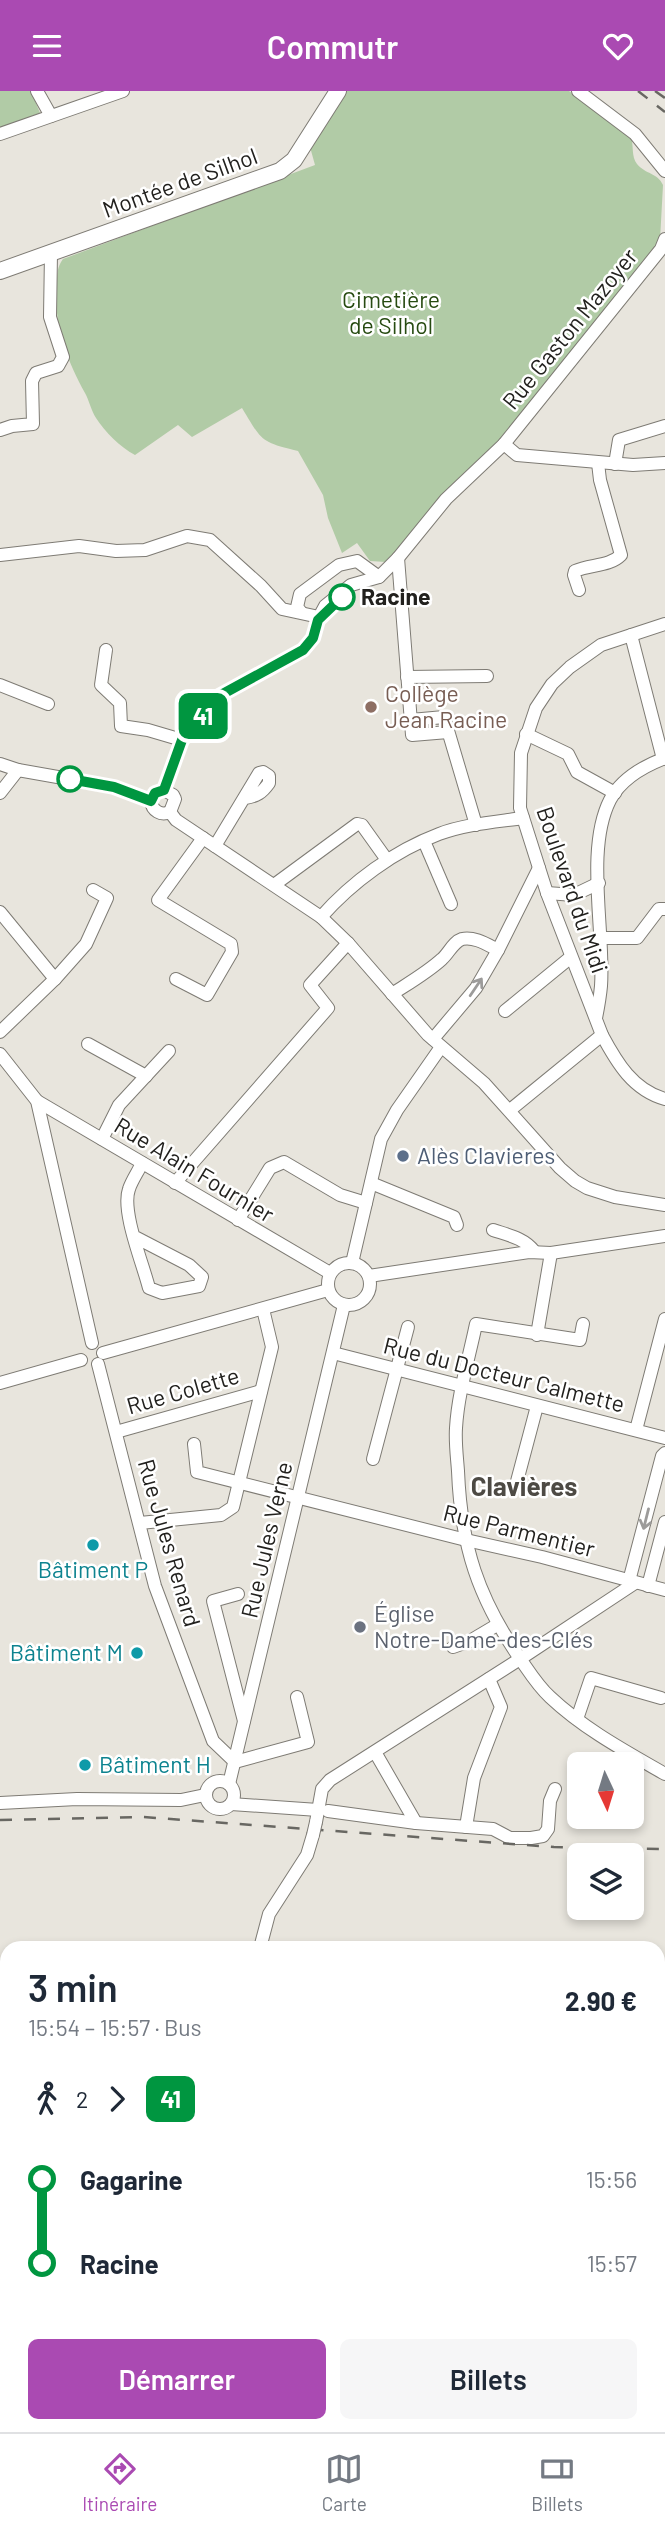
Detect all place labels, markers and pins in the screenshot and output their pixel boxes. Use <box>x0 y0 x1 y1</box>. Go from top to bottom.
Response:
place label: Racine <box>361 582 431 610</box>
marker: Racine <box>329 584 355 610</box>
place label: Collège Jean Racine <box>385 679 507 733</box>
marker: Collège Jean Racine <box>363 699 379 715</box>
unlabelled marker <box>57 766 83 792</box>
place label: Alès Clavieres <box>417 1141 555 1169</box>
marker: Alès Clavieres <box>395 1148 411 1164</box>
marker: Bâtiment P <box>85 1537 101 1553</box>
place label: Bâtiment P <box>38 1555 148 1583</box>
place label: Église Notre-Dame-des-Clés <box>374 1599 593 1653</box>
marker: Église Notre-Dame-des-Clés <box>352 1619 368 1635</box>
place label: Bâtiment M <box>10 1638 123 1666</box>
marker: Bâtiment M <box>129 1645 145 1661</box>
place label: Bâtiment H <box>99 1750 211 1778</box>
marker: Bâtiment H <box>77 1757 93 1773</box>

